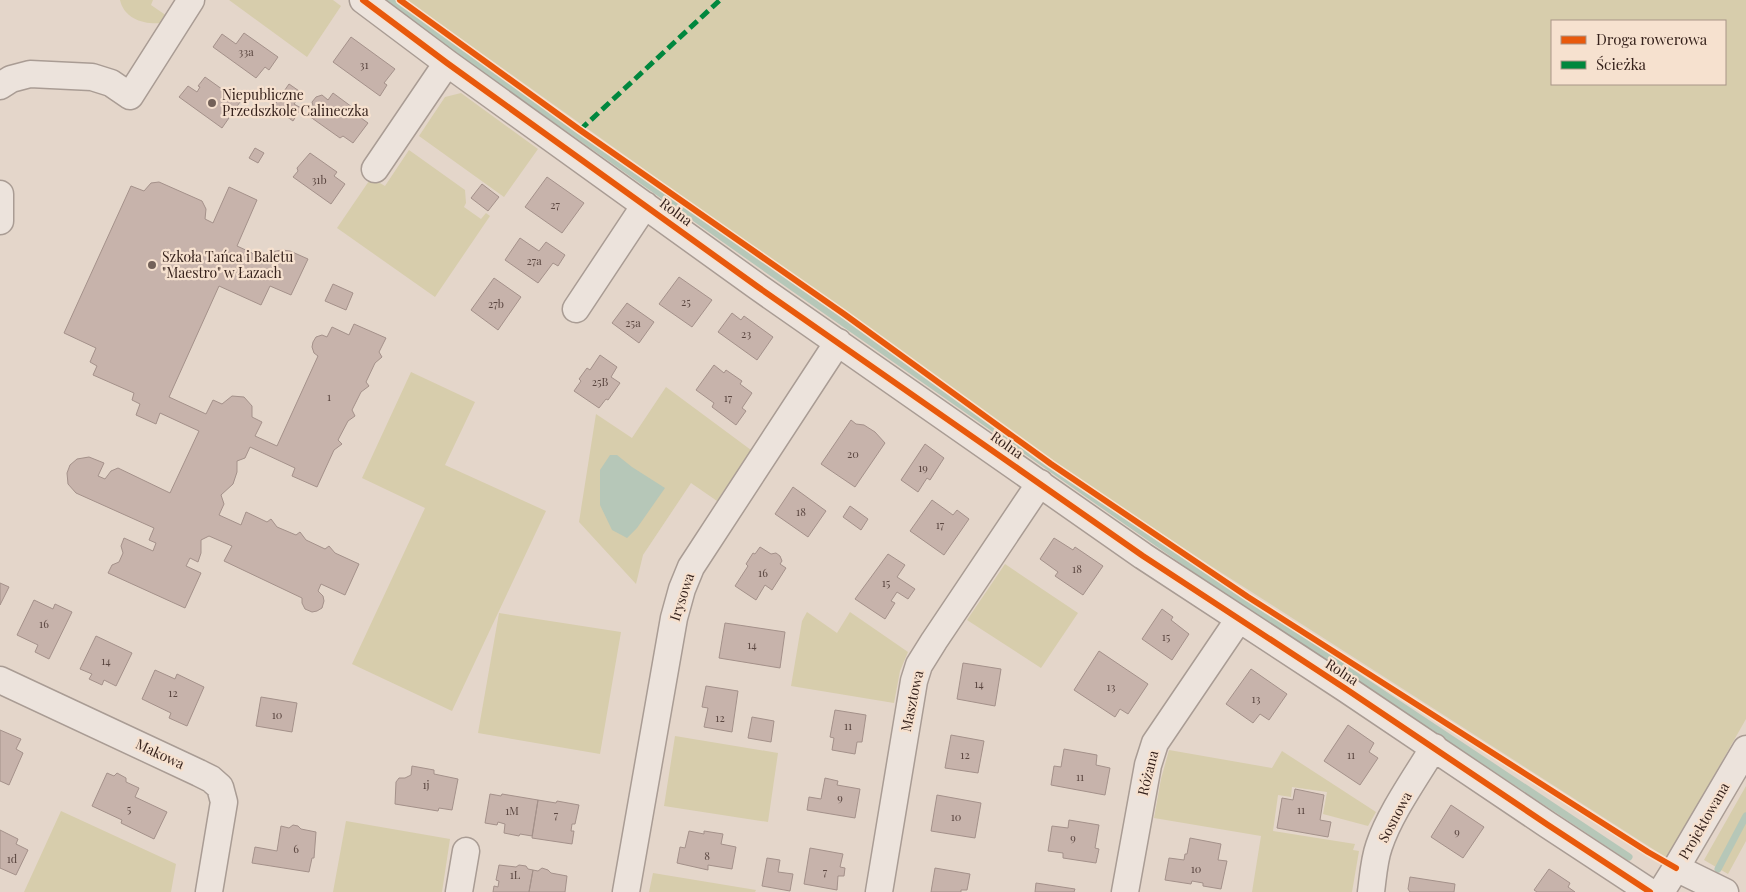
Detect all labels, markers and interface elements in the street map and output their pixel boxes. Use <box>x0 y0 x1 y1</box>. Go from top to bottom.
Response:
legend <box>1551 20 1726 85</box>
text: Droga rowerowa <box>1596 29 1708 49</box>
house number: 33a <box>238 44 254 59</box>
text: Ścieżka <box>1596 54 1647 74</box>
house number: 31 <box>359 57 369 72</box>
place label: Niepubliczne Przedszkole Calineczka <box>222 85 369 120</box>
marker: Niepubliczne Przedszkole Calineczka <box>206 97 218 109</box>
house number: 31b <box>311 172 327 187</box>
street label: Rolna <box>656 193 696 230</box>
house number: 27 <box>550 197 560 212</box>
place label: Szkoła Tańca i Baletu "Maestro" w Łazach <box>162 247 293 282</box>
house number: 27a <box>526 253 542 268</box>
marker: Szkoła Tańca i Baletu "Maestro" w Łazach <box>146 259 158 271</box>
house number: 25 <box>681 294 691 309</box>
house number: 27b <box>488 296 504 311</box>
house number: 25a <box>625 315 641 330</box>
house number: 23 <box>741 326 751 341</box>
house number: 25B <box>592 374 608 389</box>
house number: 1 <box>327 389 331 404</box>
house number: 17 <box>724 390 733 405</box>
street label: Rolna <box>987 426 1027 463</box>
house number: 20 <box>847 446 859 461</box>
house number: 19 <box>918 460 928 475</box>
house number: 18 <box>796 504 806 519</box>
house number: 17 <box>936 517 945 532</box>
house number: 18 <box>1072 561 1082 576</box>
house number: 16 <box>758 565 768 580</box>
street label: Irysowa <box>665 570 698 623</box>
house number: 15 <box>882 575 891 590</box>
house number: 16 <box>39 616 49 631</box>
house number: 15 <box>1162 629 1171 644</box>
house number: 14 <box>747 637 757 652</box>
house number: 14 <box>101 653 111 668</box>
street label: Rolna <box>1322 654 1363 689</box>
street label: Masztowa <box>896 668 927 733</box>
house number: 14 <box>974 676 984 691</box>
house number: 13 <box>1107 679 1115 694</box>
house number: 12 <box>168 685 178 700</box>
house number: 13 <box>1252 691 1260 706</box>
house number: 10 <box>272 707 283 722</box>
house number: 12 <box>715 710 725 725</box>
house number: 11 <box>844 718 852 733</box>
street label: Makowa <box>133 734 188 773</box>
house number: 12 <box>960 747 970 762</box>
house number: 11 <box>1347 747 1355 762</box>
street label: Różana <box>1133 748 1162 797</box>
house number: 11 <box>1076 769 1084 784</box>
house number: 1j <box>422 777 430 792</box>
street label: Projektowana <box>1674 779 1733 863</box>
street label: Sosnowa <box>1373 788 1416 846</box>
house number: 9 <box>837 790 843 805</box>
house number: 5 <box>127 801 132 816</box>
house number: 11 <box>1297 802 1305 817</box>
house number: 1M <box>505 803 519 818</box>
house number: 7 <box>554 807 559 822</box>
house number: 10 <box>951 809 962 824</box>
house number: 9 <box>1454 824 1460 839</box>
house number: 9 <box>1070 830 1076 845</box>
house number: 6 <box>293 841 299 856</box>
house number: 8 <box>704 848 710 863</box>
house number: 1d <box>7 851 18 866</box>
house number: 10 <box>1191 861 1202 876</box>
house number: 7 <box>823 864 828 879</box>
house number: 1L <box>510 867 521 882</box>

